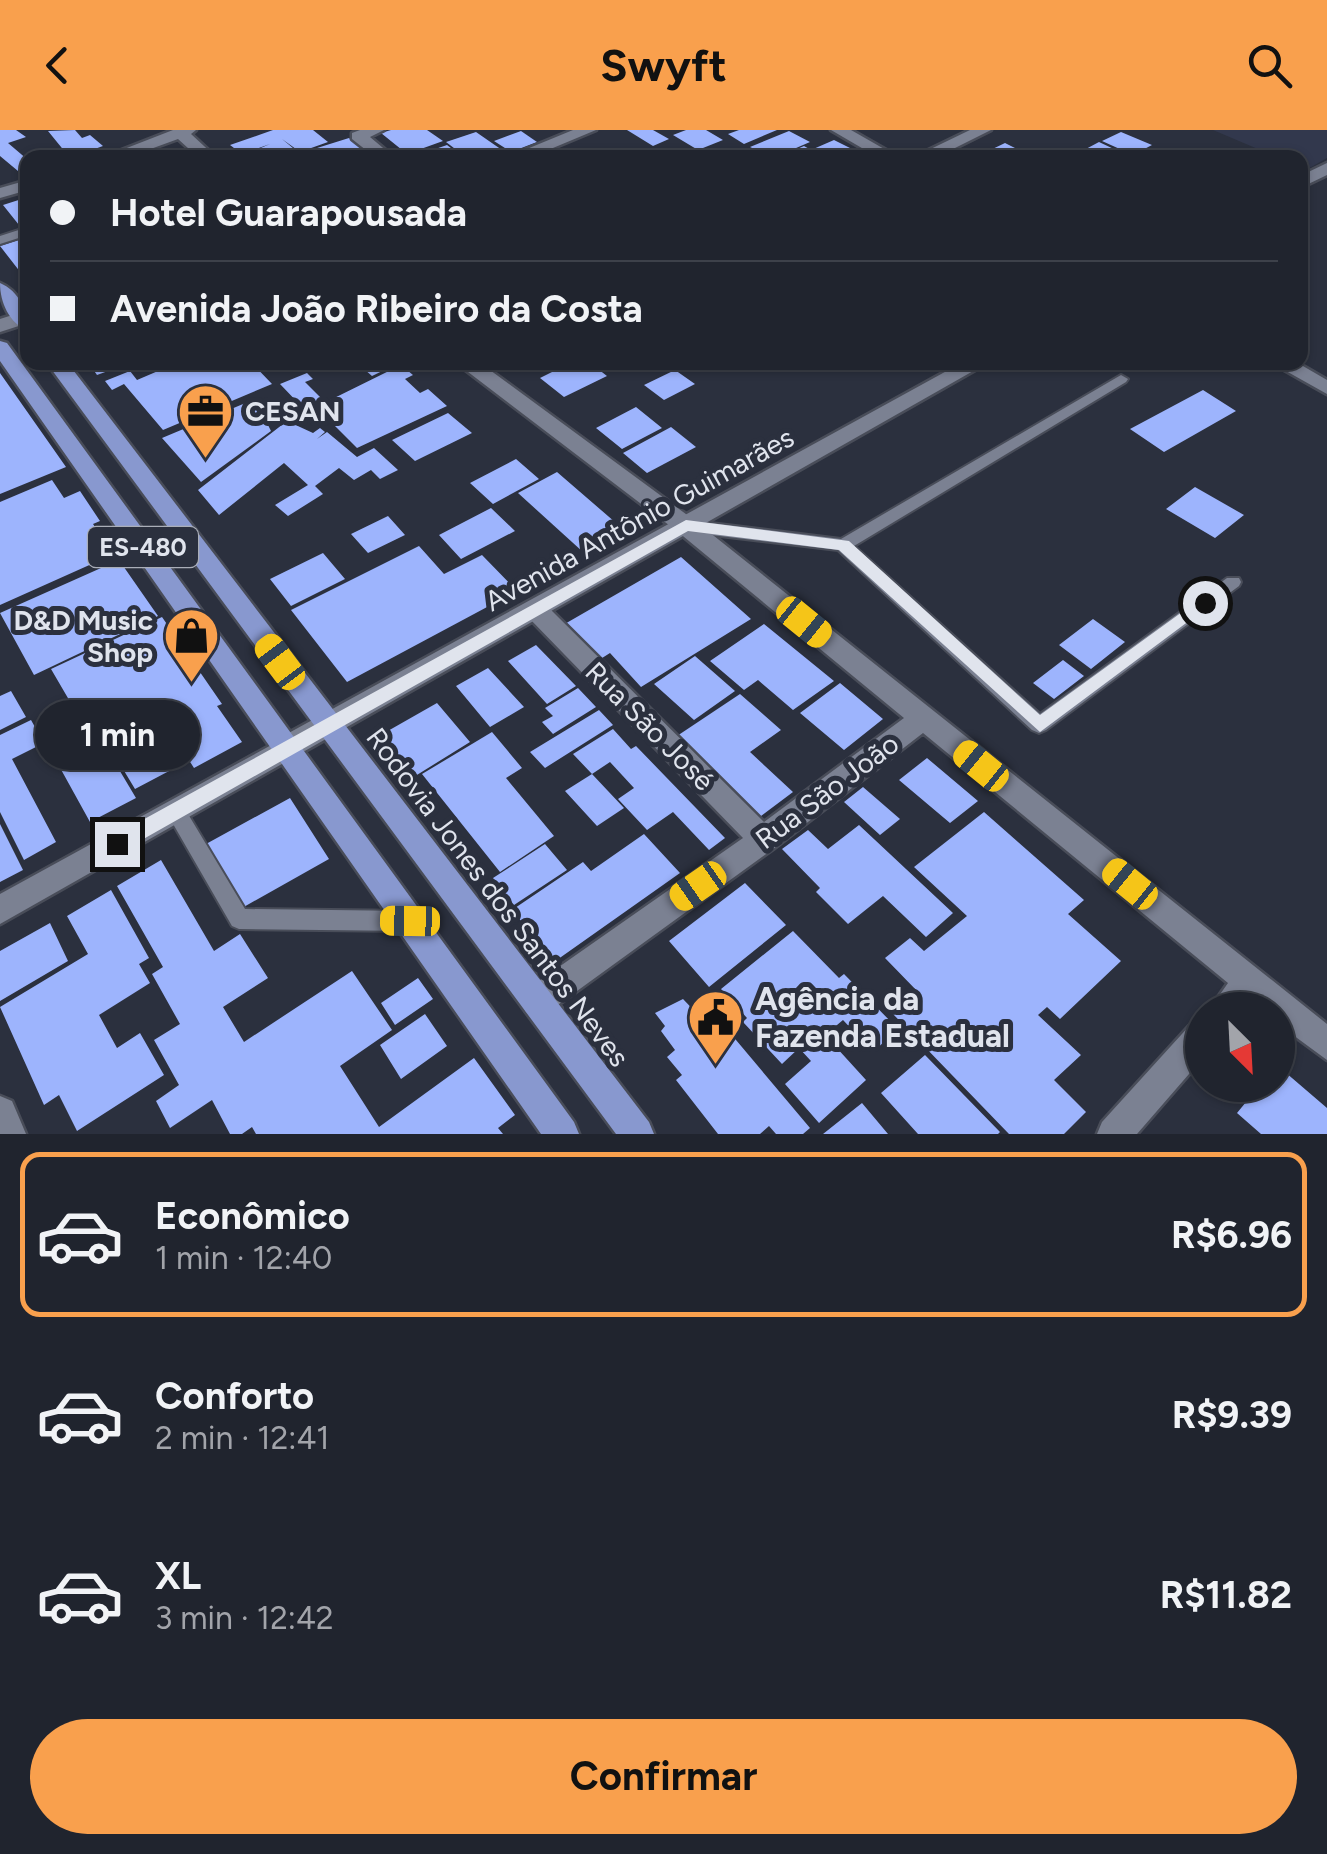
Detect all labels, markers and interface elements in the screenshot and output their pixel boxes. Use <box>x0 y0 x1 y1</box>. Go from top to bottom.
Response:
icon: back <box>30 38 85 93</box>
text: Swyft <box>600 38 727 92</box>
icon: search <box>1242 38 1297 93</box>
text: Hotel Guarapousada <box>110 190 467 236</box>
text: Avenida João Ribeiro da Costa <box>110 286 643 332</box>
office icon: CESAN <box>176 381 236 460</box>
place label: CESAN <box>245 394 340 428</box>
street label: Avenida Antônio Guimarães <box>479 420 799 618</box>
road number: ES-480 <box>88 527 198 567</box>
route start <box>1183 581 1228 626</box>
car <box>771 591 837 653</box>
place label: D&D Music Shop <box>13 603 153 669</box>
shop icon: D&D Music Shop <box>162 606 222 685</box>
car <box>250 629 310 695</box>
street label: Rua São José <box>579 655 721 797</box>
callout: 1 min <box>34 699 200 769</box>
text: 1 min <box>80 716 155 754</box>
street label: Rodovia Jones dos Santos Neves <box>359 721 637 1073</box>
street label: Rua São João <box>749 726 905 856</box>
car <box>948 735 1014 797</box>
route end <box>95 822 140 867</box>
car <box>1097 853 1163 915</box>
car <box>665 857 731 915</box>
car <box>380 905 440 937</box>
place label: Agência da Fazenda Estadual <box>755 980 1010 1055</box>
public building icon: Agência da Fazenda Estadual <box>686 987 746 1066</box>
north arrow <box>1185 992 1295 1102</box>
map controls <box>1185 992 1295 1102</box>
icon: car <box>35 1190 125 1280</box>
text: Econômico <box>155 1193 350 1239</box>
text: R$6.96 <box>1171 1212 1292 1258</box>
text: 1 min · 12:40 <box>155 1239 332 1277</box>
icon: car <box>35 1370 125 1460</box>
text: Conforto <box>155 1373 314 1419</box>
text: R$9.39 <box>1172 1392 1292 1438</box>
text: 2 min · 12:41 <box>155 1419 330 1457</box>
icon: car <box>35 1550 125 1640</box>
text: XL <box>155 1553 201 1599</box>
text: R$11.82 <box>1160 1572 1292 1618</box>
text: 3 min · 12:42 <box>155 1599 334 1637</box>
button: Confirmar <box>30 1719 1297 1834</box>

